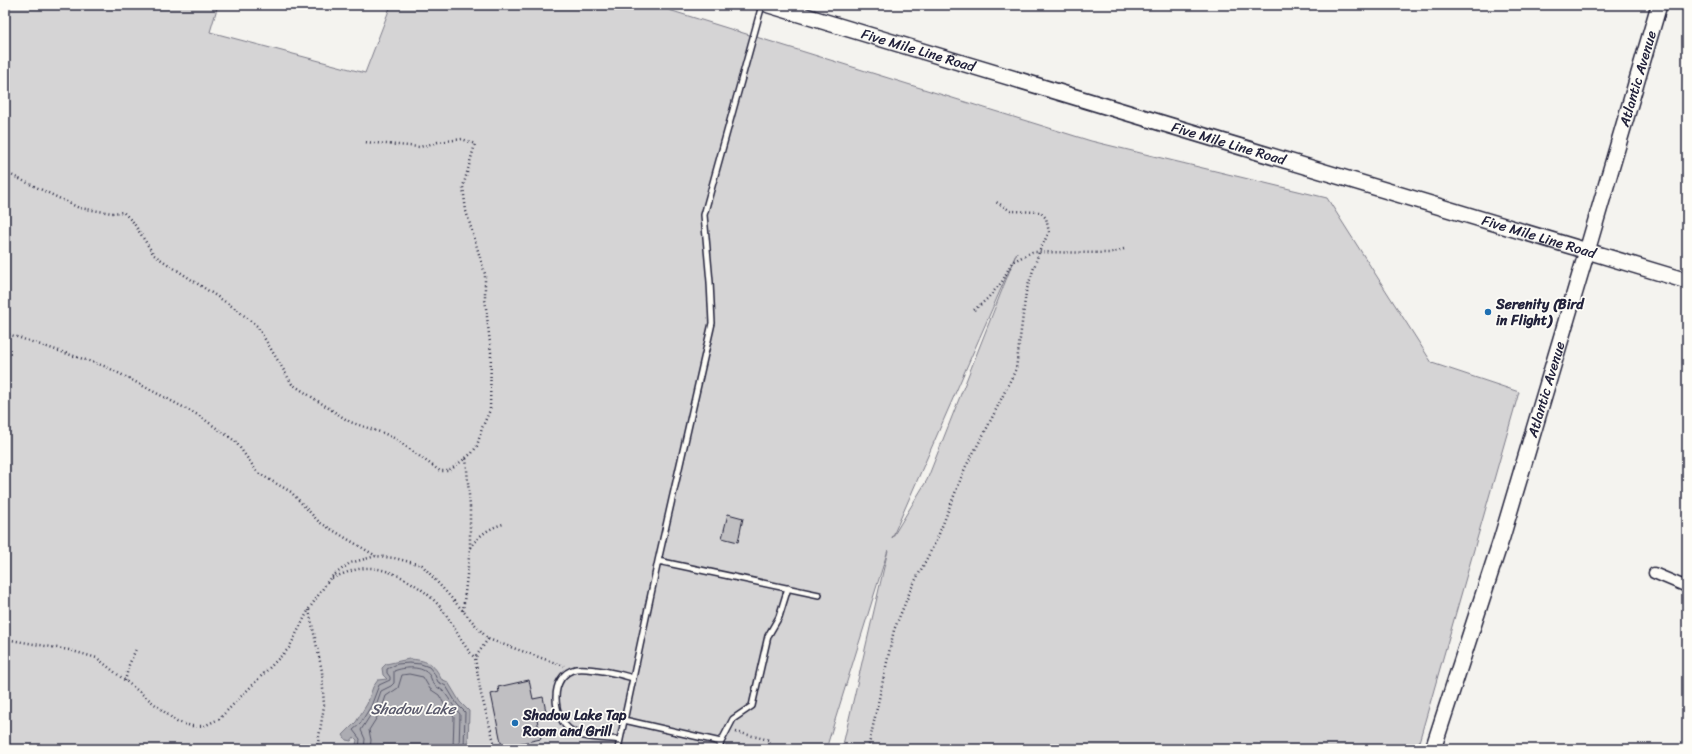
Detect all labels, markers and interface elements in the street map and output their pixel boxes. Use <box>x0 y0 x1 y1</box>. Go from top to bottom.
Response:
street label: Five Mile Line Road <box>858 21 980 79</box>
street label: Atlantic Avenue <box>1611 27 1663 131</box>
street label: Five Mile Line Road <box>1169 114 1290 173</box>
street label: Five Mile Line Road <box>1479 208 1601 266</box>
place label: Serenity (Bird in Flight) <box>1495 292 1585 333</box>
marker: Serenity (Bird in Flight) <box>1483 307 1493 317</box>
street label: Atlantic Avenue <box>1519 338 1572 441</box>
water label: Shadow Lake <box>371 696 457 722</box>
place label: Shadow Lake Tap Room and Grill <box>522 703 627 744</box>
marker: Shadow Lake Tap Room and Grill <box>510 718 520 728</box>

